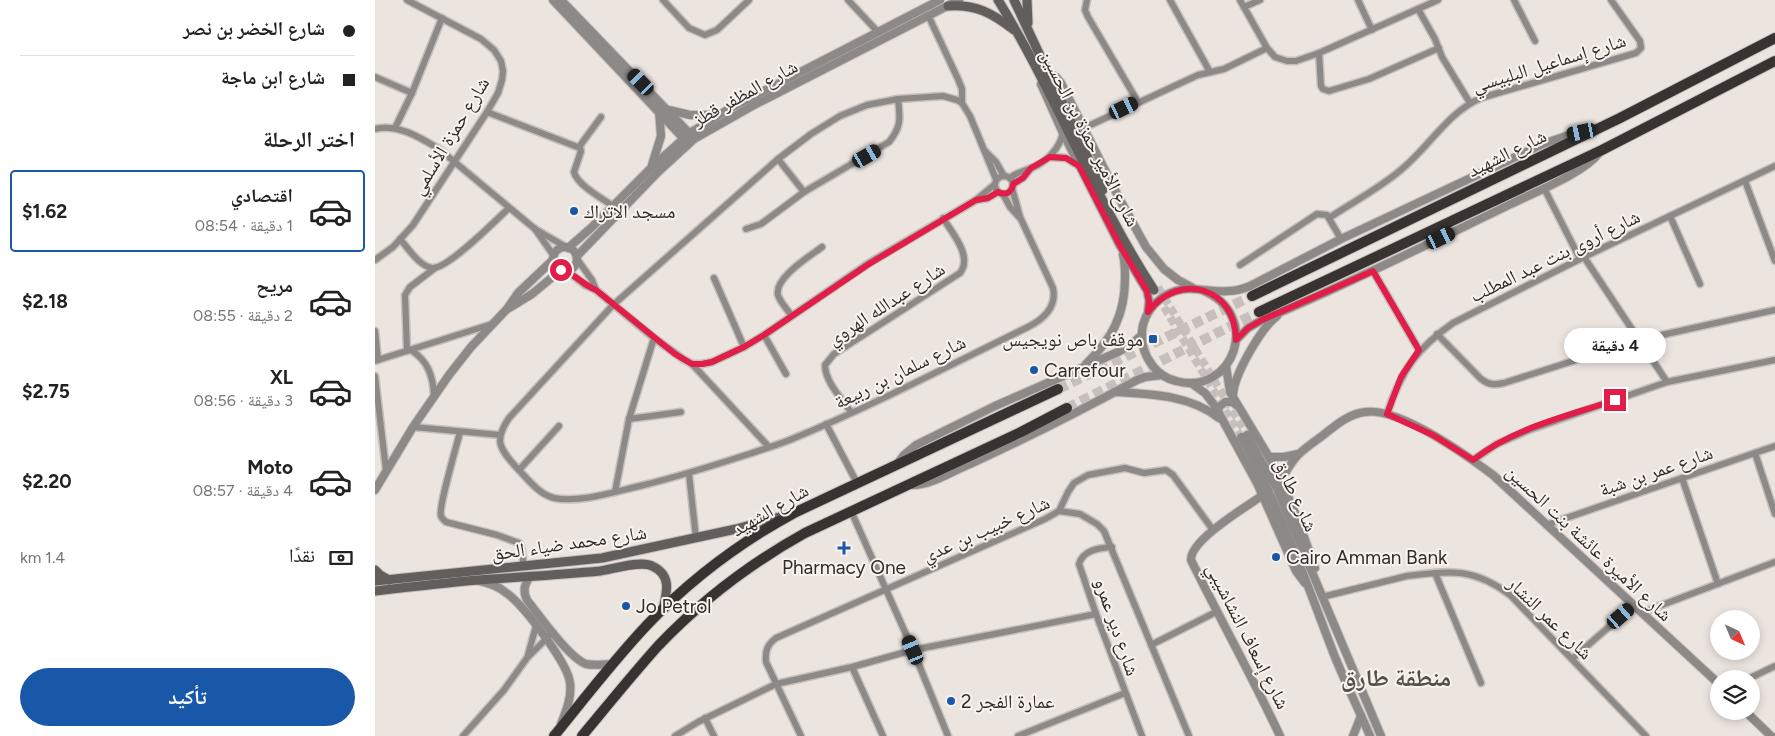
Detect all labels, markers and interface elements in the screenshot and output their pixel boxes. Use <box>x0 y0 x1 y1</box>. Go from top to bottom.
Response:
text: شارع الخضر بن نصر <box>183 17 325 40</box>
street label: شارع إسماعيل البلبيسي <box>1469 29 1630 101</box>
street label: شارع الأمير حمزة بن الحسين <box>1035 46 1145 230</box>
street label: شارع المظفر قطز <box>688 55 802 132</box>
text: شارع ابن ماجة <box>221 66 325 89</box>
car <box>625 66 656 98</box>
street label: شارع حمزة الأسلمي <box>406 73 497 201</box>
car <box>1107 95 1140 121</box>
car <box>1565 122 1598 142</box>
street label: شارع الشهيد <box>1464 124 1550 182</box>
text: اختر الرحلة <box>263 126 355 153</box>
car <box>850 142 883 170</box>
text: اقتصادي <box>231 184 293 207</box>
icon: car <box>308 189 353 234</box>
text: $1.62 <box>22 200 67 223</box>
place label: مسجد الاتراك <box>584 200 675 223</box>
marker: مسجد الاتراك <box>568 205 580 217</box>
street label: شارع أروى بنت عبد المطلب <box>1466 205 1644 307</box>
text: 1 دقيقة · 08:54 <box>195 216 293 235</box>
car <box>1424 225 1457 251</box>
street label: شارع عبدالله الهروي <box>823 257 951 354</box>
route start <box>550 259 572 281</box>
text: مريح <box>256 274 293 297</box>
icon: car <box>308 279 353 324</box>
text: $2.18 <box>22 290 68 313</box>
text: 2 دقيقة · 08:55 <box>193 306 293 325</box>
place label: موقف باص نويجيس <box>1002 328 1143 351</box>
callout: 4 دقيقة <box>1564 328 1666 362</box>
street label: شارع سلمان بن ربيعة <box>831 330 969 414</box>
marker: موقف باص نويجيس <box>1147 333 1159 345</box>
text: 4 دقيقة <box>1591 336 1639 355</box>
place label: Carrefour <box>1044 359 1126 382</box>
marker: Carrefour <box>1028 364 1040 376</box>
text: XL <box>270 366 293 389</box>
icon: car <box>308 369 353 414</box>
text: $2.75 <box>22 380 70 403</box>
route end <box>1604 389 1626 411</box>
text: 3 دقيقة · 08:56 <box>193 391 293 410</box>
street label: شارع عمر بن شبة <box>1596 441 1716 501</box>
street label: شارع طارق <box>1269 455 1323 535</box>
text: Moto <box>247 456 293 479</box>
icon: car <box>308 459 353 504</box>
street label: شارع الأميرة عائشة بنت الحسين <box>1501 460 1677 626</box>
text: $2.20 <box>22 470 72 493</box>
street label: شارع الشهيد <box>727 479 813 541</box>
text: 4 دقيقة · 08:57 <box>193 481 293 500</box>
street label: شارع خبيب بن عدي <box>919 491 1055 571</box>
street label: شارع محمد ضياء الحق <box>490 521 648 565</box>
marker: Pharmacy One <box>838 542 850 554</box>
text: نقدًا <box>289 544 315 567</box>
icon: cash <box>327 544 355 572</box>
place label: Cairo Amman Bank <box>1286 546 1448 569</box>
text: 1.4 km <box>20 548 65 567</box>
marker: Cairo Amman Bank <box>1270 551 1282 563</box>
place label: Pharmacy One <box>782 556 906 579</box>
street label: شارع إسعاف النشاشيبي <box>1198 559 1295 715</box>
street label: شارع عمر النشار <box>1502 571 1597 664</box>
street label: شارع دير عمرو <box>1090 575 1144 679</box>
place label: Jo Petrol <box>636 595 712 618</box>
marker: Jo Petrol <box>620 600 632 612</box>
car <box>1604 600 1637 632</box>
north arrow <box>1710 610 1760 660</box>
map controls <box>1710 610 1760 720</box>
car <box>900 633 925 667</box>
district label: منطقة طارق <box>1341 663 1451 692</box>
button: تأكيد <box>20 668 355 726</box>
button: layers <box>1710 670 1760 720</box>
place label: عمارة الفجر 2 <box>961 690 1055 713</box>
marker: عمارة الفجر 2 <box>945 695 957 707</box>

